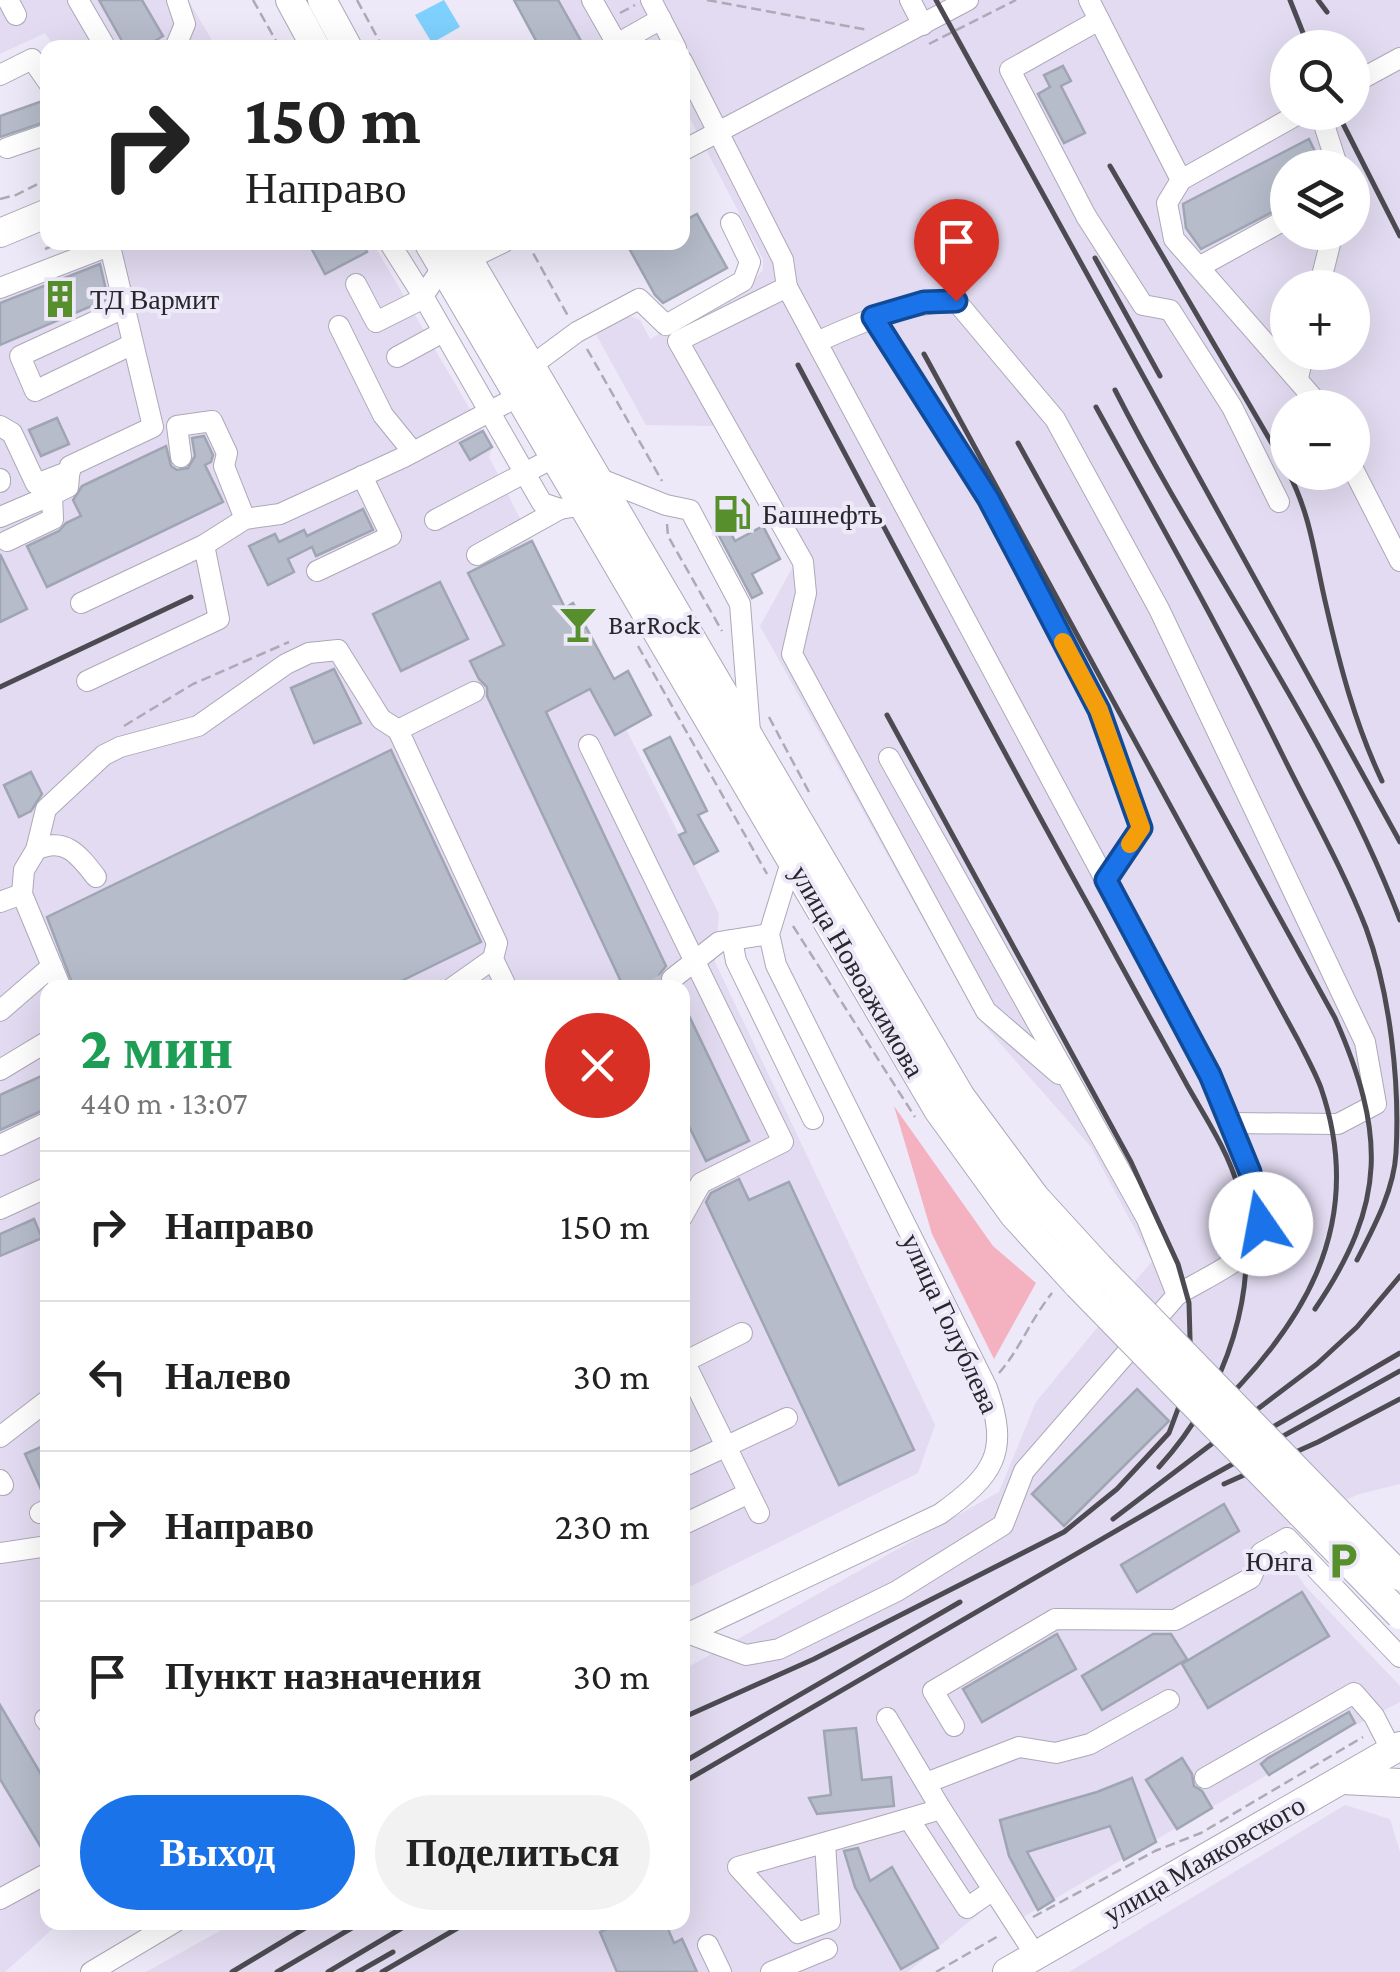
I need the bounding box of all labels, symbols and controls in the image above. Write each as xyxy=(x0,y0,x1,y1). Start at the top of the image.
map controls xyxy=(1270,30,1370,490)
button: search xyxy=(1270,30,1370,130)
icon: right xyxy=(80,80,210,210)
text: 150 m xyxy=(245,80,421,158)
button: layers xyxy=(1270,150,1370,250)
text: Направо xyxy=(245,163,407,213)
pin xyxy=(914,199,999,302)
icon: arrive xyxy=(929,214,984,269)
button: + xyxy=(1270,270,1370,370)
building icon: ТД Вармит xyxy=(39,278,81,320)
place label: ТД Вармит xyxy=(90,284,219,315)
button: − xyxy=(1270,390,1370,490)
fuel station icon: Башнефть xyxy=(711,493,753,535)
place label: Башнефть xyxy=(762,499,883,530)
bar icon: BarRock xyxy=(557,603,599,645)
place label: BarRock xyxy=(608,609,701,640)
street label: улица Новоажимова xyxy=(784,860,931,1083)
button: close xyxy=(545,1013,650,1118)
text: 2 мин xyxy=(80,1014,233,1081)
text: 440 m · 13:07 xyxy=(80,1085,247,1121)
position arrow xyxy=(1209,1172,1313,1276)
icon: right xyxy=(80,1199,135,1254)
text: Направо xyxy=(165,1205,314,1247)
text: 150 m xyxy=(560,1205,650,1247)
street label: улица Голублева xyxy=(895,1228,1006,1418)
icon: left xyxy=(80,1349,135,1404)
text: Налево xyxy=(165,1355,291,1397)
text: 30 m xyxy=(573,1355,650,1397)
icon: right xyxy=(80,1499,135,1554)
text: Направо xyxy=(165,1505,314,1547)
text: 230 m xyxy=(555,1505,650,1547)
parking icon: Юнга xyxy=(1322,1540,1364,1582)
place label: Юнга xyxy=(1245,1546,1314,1577)
icon: arrive xyxy=(80,1649,135,1704)
text: Пункт назначения xyxy=(165,1655,482,1697)
text: 30 m xyxy=(573,1655,650,1697)
street label: улица Маяковского xyxy=(1098,1789,1310,1930)
button: Выход xyxy=(80,1795,355,1910)
button: Поделиться xyxy=(375,1795,650,1910)

